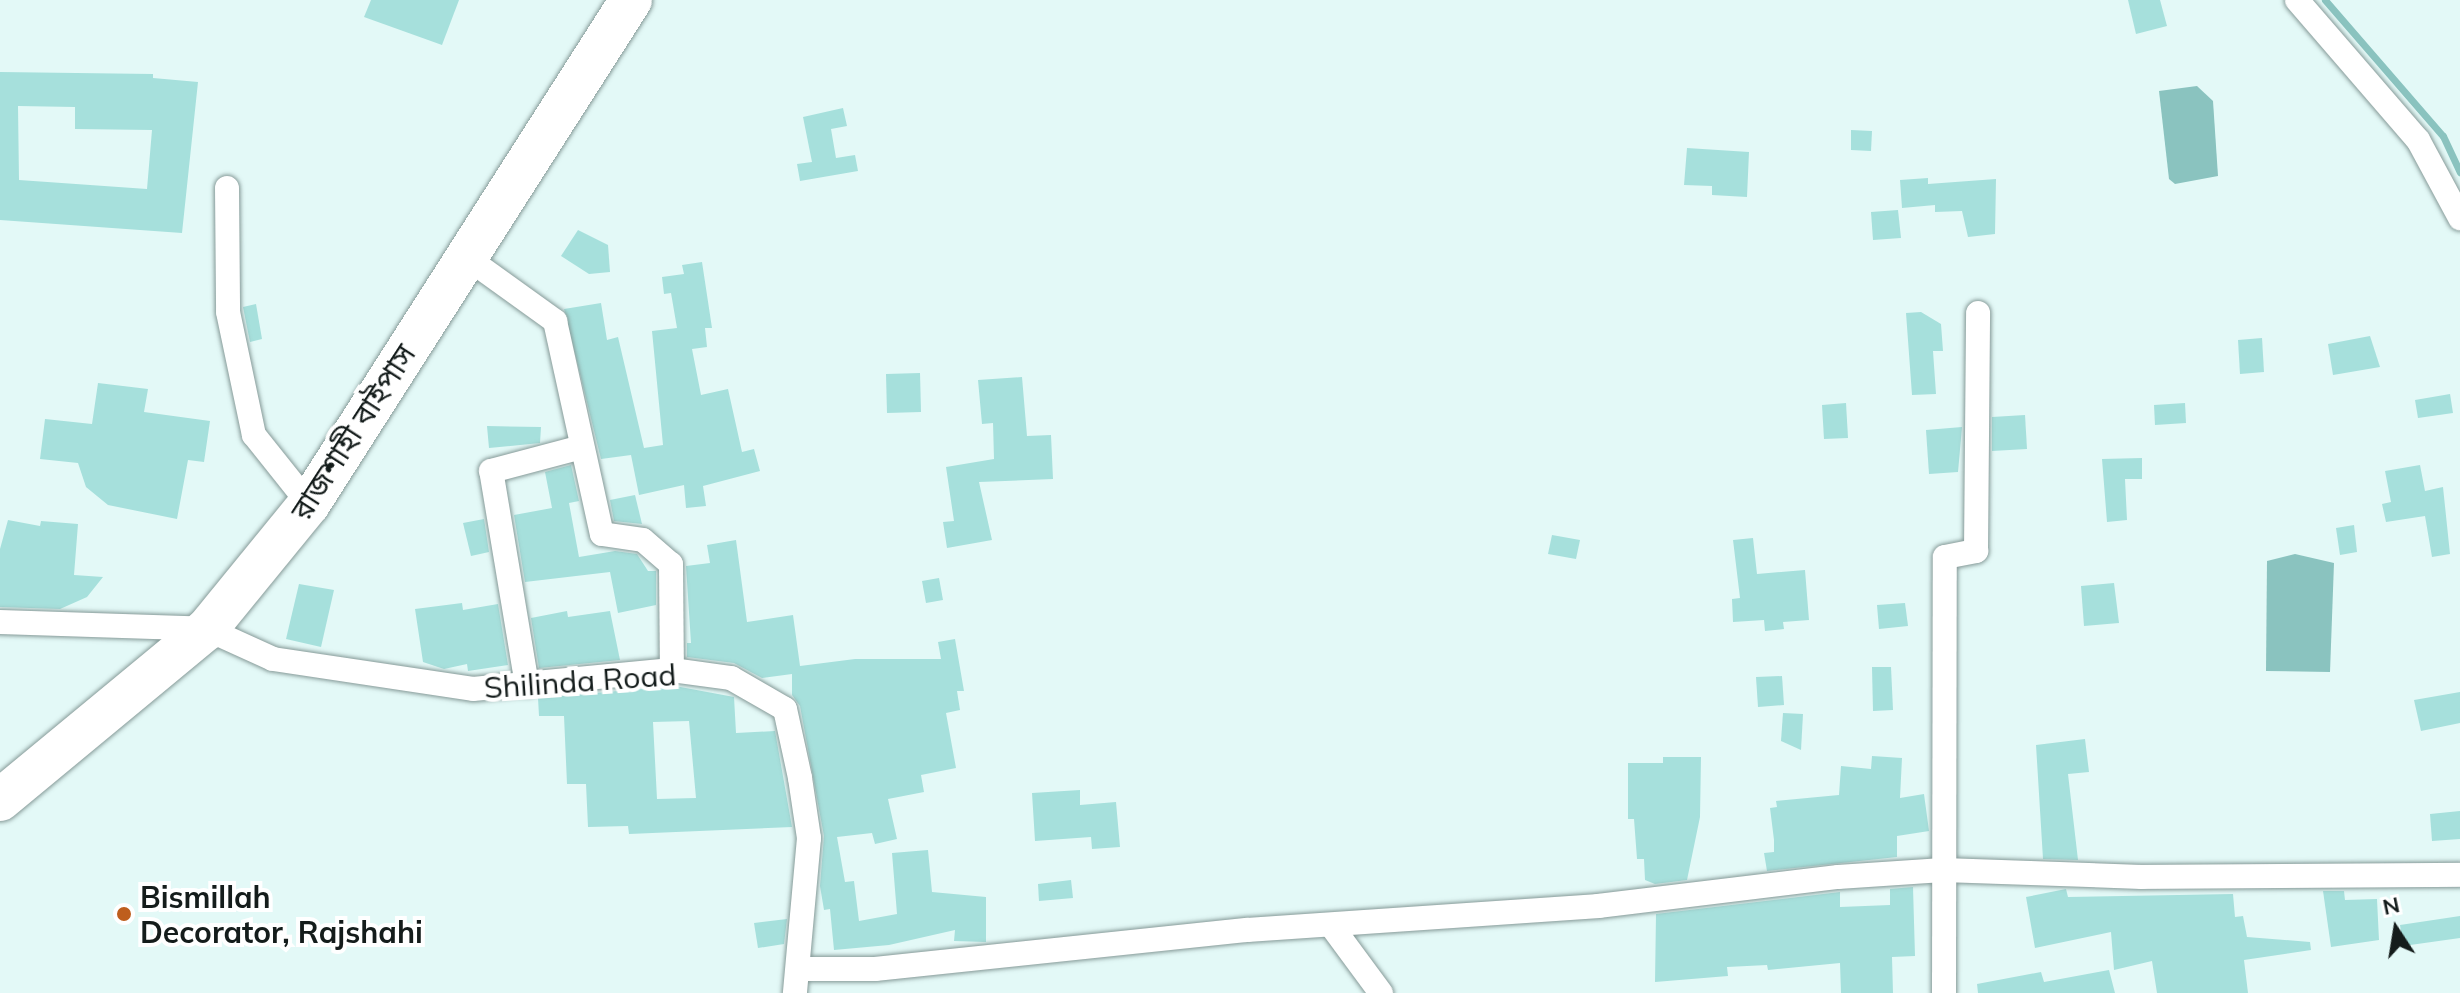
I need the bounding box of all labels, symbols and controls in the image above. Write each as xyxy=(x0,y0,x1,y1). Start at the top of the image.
street label: রাজশাহী বাইপাস xyxy=(283,337,423,527)
street label: Shilinda Road xyxy=(483,656,677,706)
place label: Bismillah Decorator, Rajshahi xyxy=(140,879,423,950)
north arrow xyxy=(2356,889,2436,969)
text: N xyxy=(2380,890,2402,921)
marker: Bismillah Decorator, Rajshahi xyxy=(115,905,133,923)

